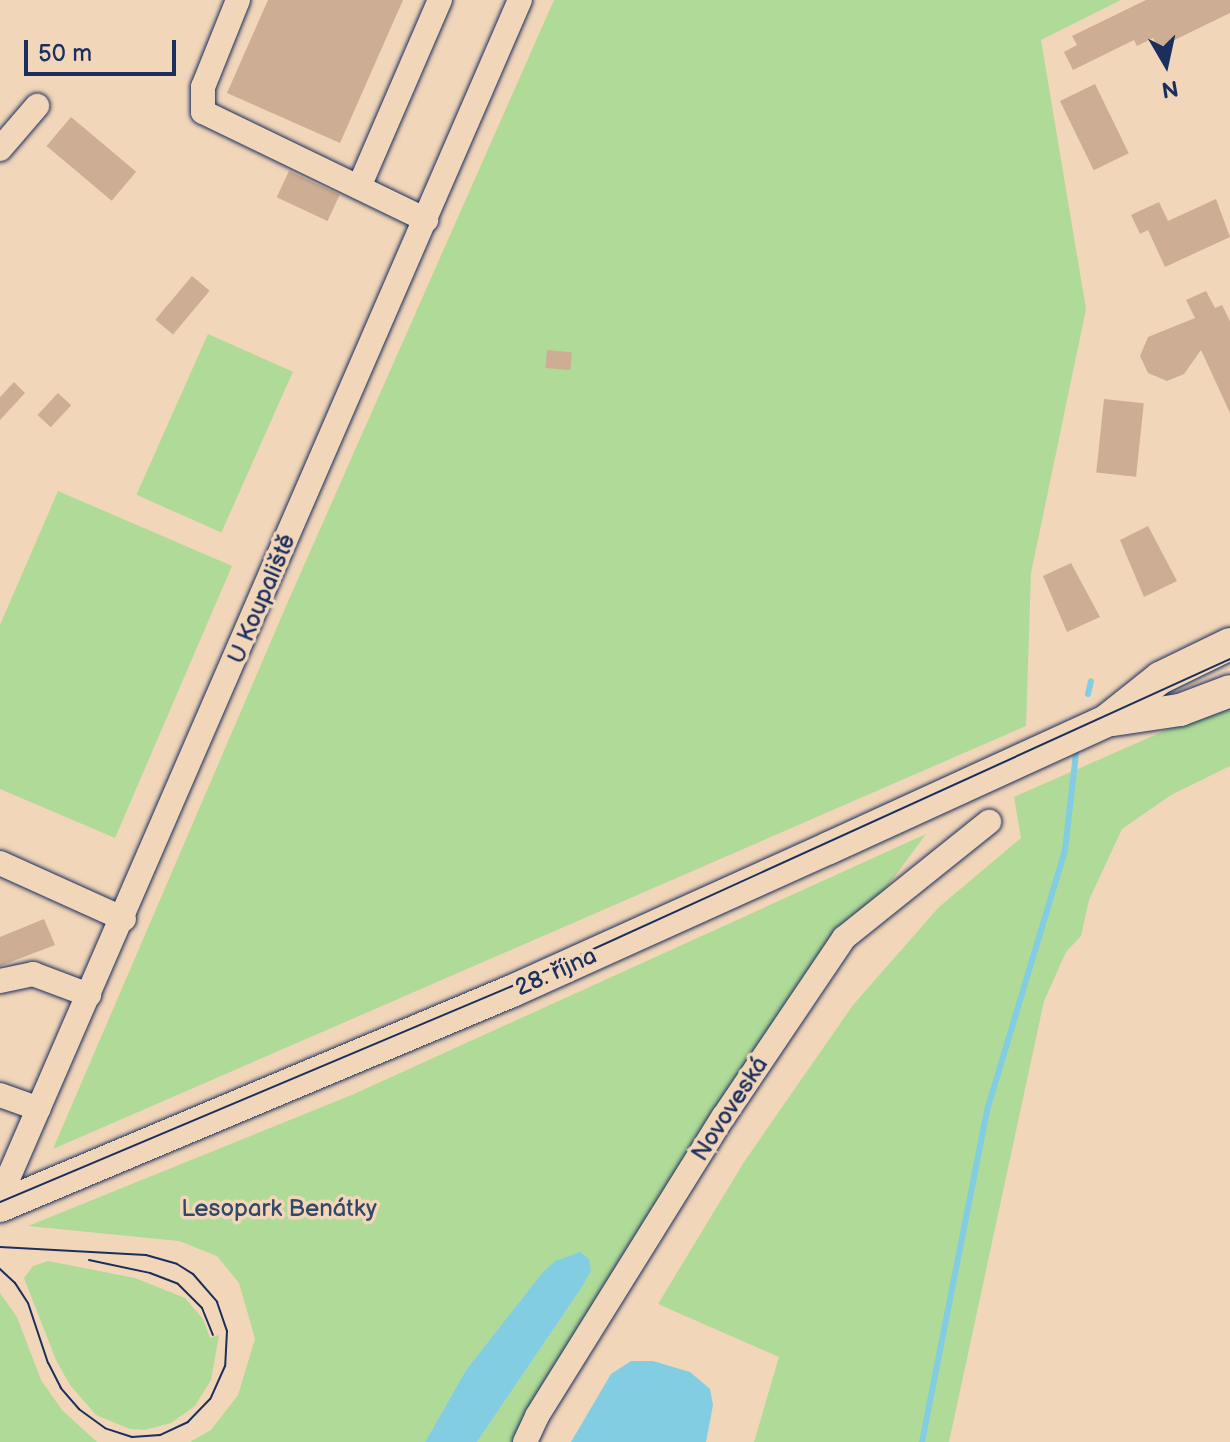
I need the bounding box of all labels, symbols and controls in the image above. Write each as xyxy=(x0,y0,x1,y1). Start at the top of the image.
scale bar xyxy=(28,24,180,74)
north arrow xyxy=(1126,24,1206,104)
text: 50 m xyxy=(38,39,92,68)
text: N xyxy=(1160,74,1180,103)
street label: U Koupaliště xyxy=(222,530,302,668)
street label: 28. října xyxy=(511,941,601,1003)
street label: Novoveská xyxy=(686,1051,774,1167)
park label: Lesopark Benátky xyxy=(181,1195,377,1223)

